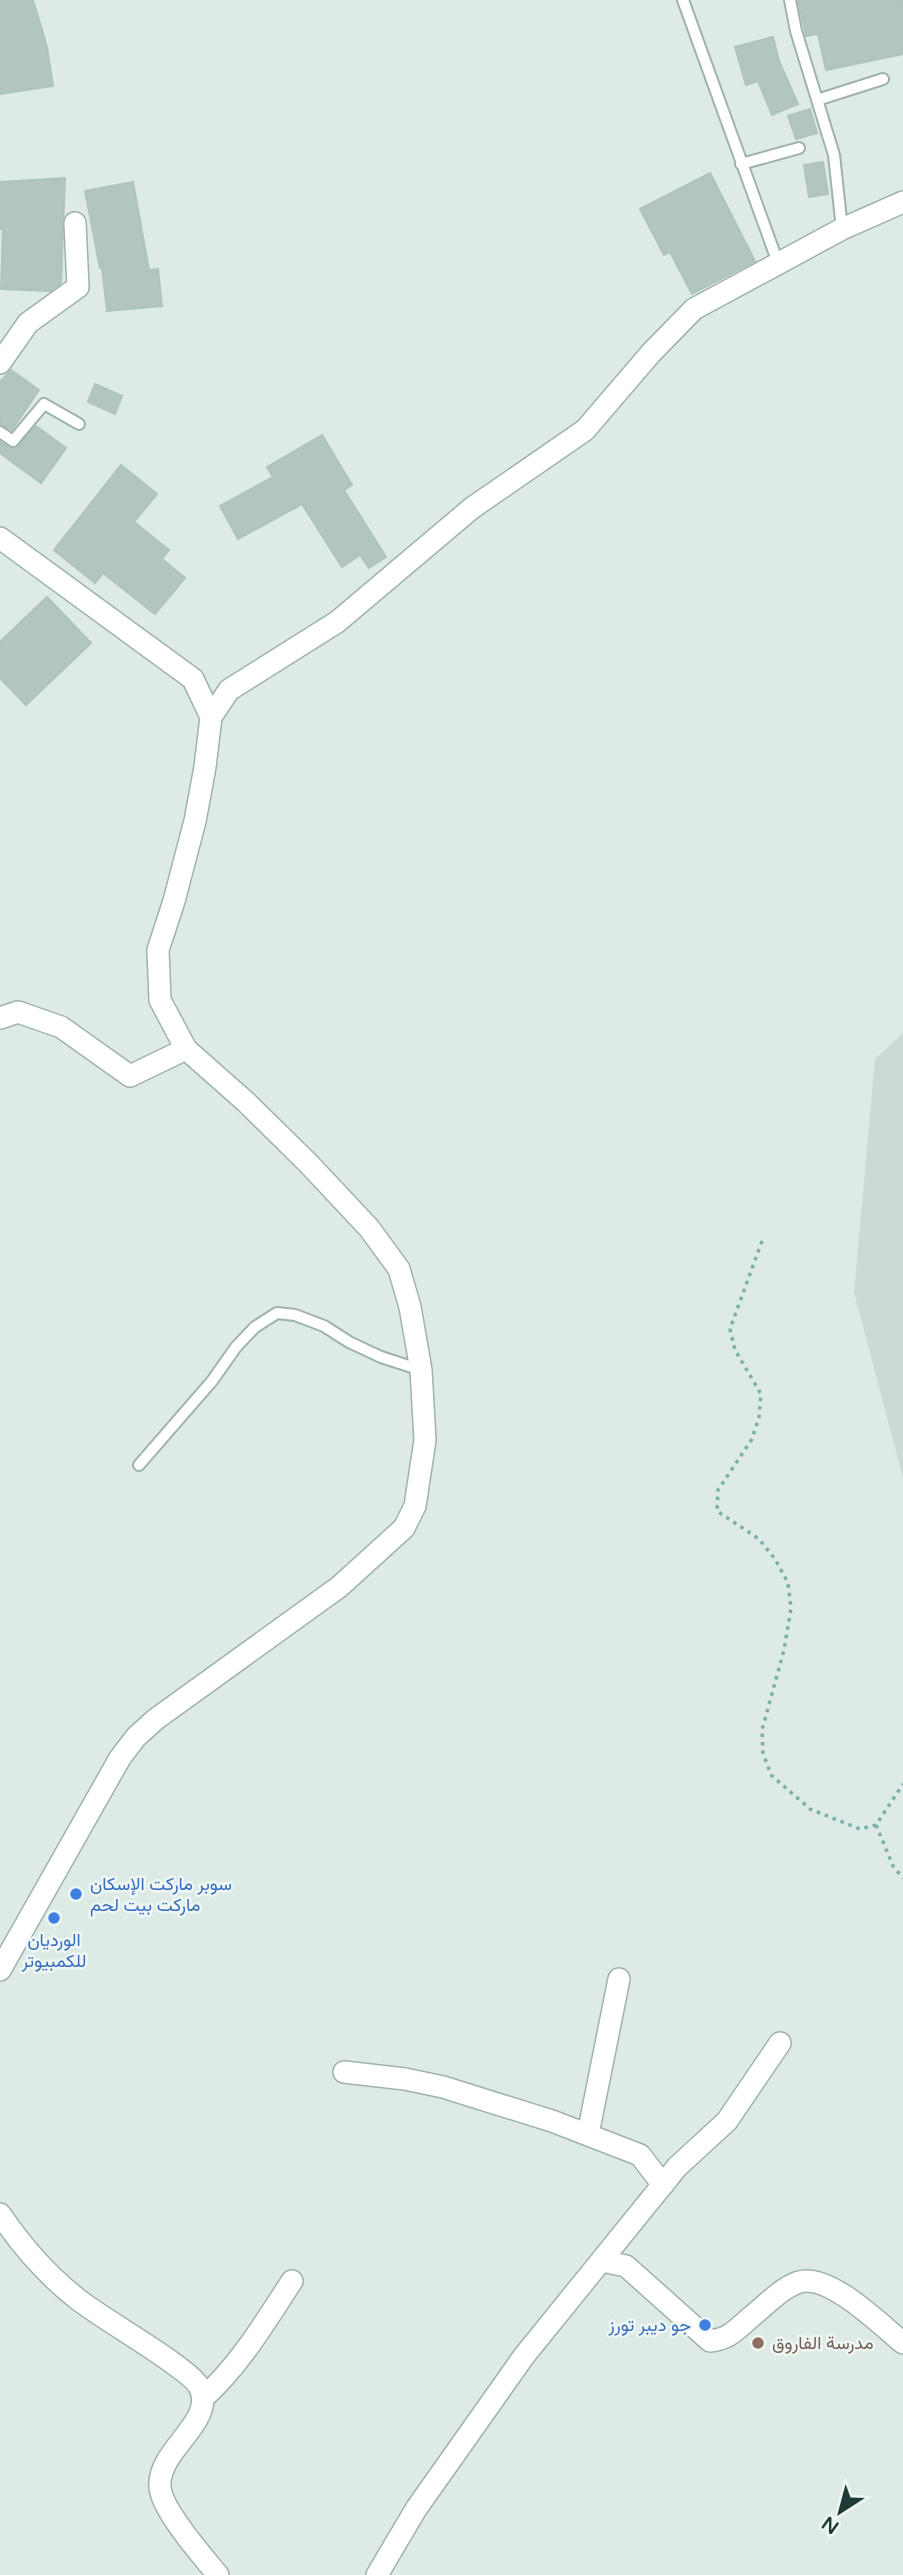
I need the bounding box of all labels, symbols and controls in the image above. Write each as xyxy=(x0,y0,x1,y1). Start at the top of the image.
place label: سوبر ماركت الإسكان ماركت بيت لحم xyxy=(90,1873,232,1917)
marker: سوبر ماركت الإسكان ماركت بيت لحم xyxy=(68,1886,84,1902)
marker: الورديان للكمبيوتر xyxy=(46,1910,62,1926)
place label: الورديان للكمبيوتر xyxy=(21,1929,86,1972)
place label: جو ديبر تورز xyxy=(608,2314,691,2336)
marker: جو ديبر تورز xyxy=(697,2317,713,2333)
place label: مدرسة الفاروق xyxy=(772,2332,874,2354)
marker: مدرسة الفاروق xyxy=(750,2335,766,2351)
north arrow xyxy=(805,2477,875,2547)
text: N xyxy=(818,2512,843,2538)

